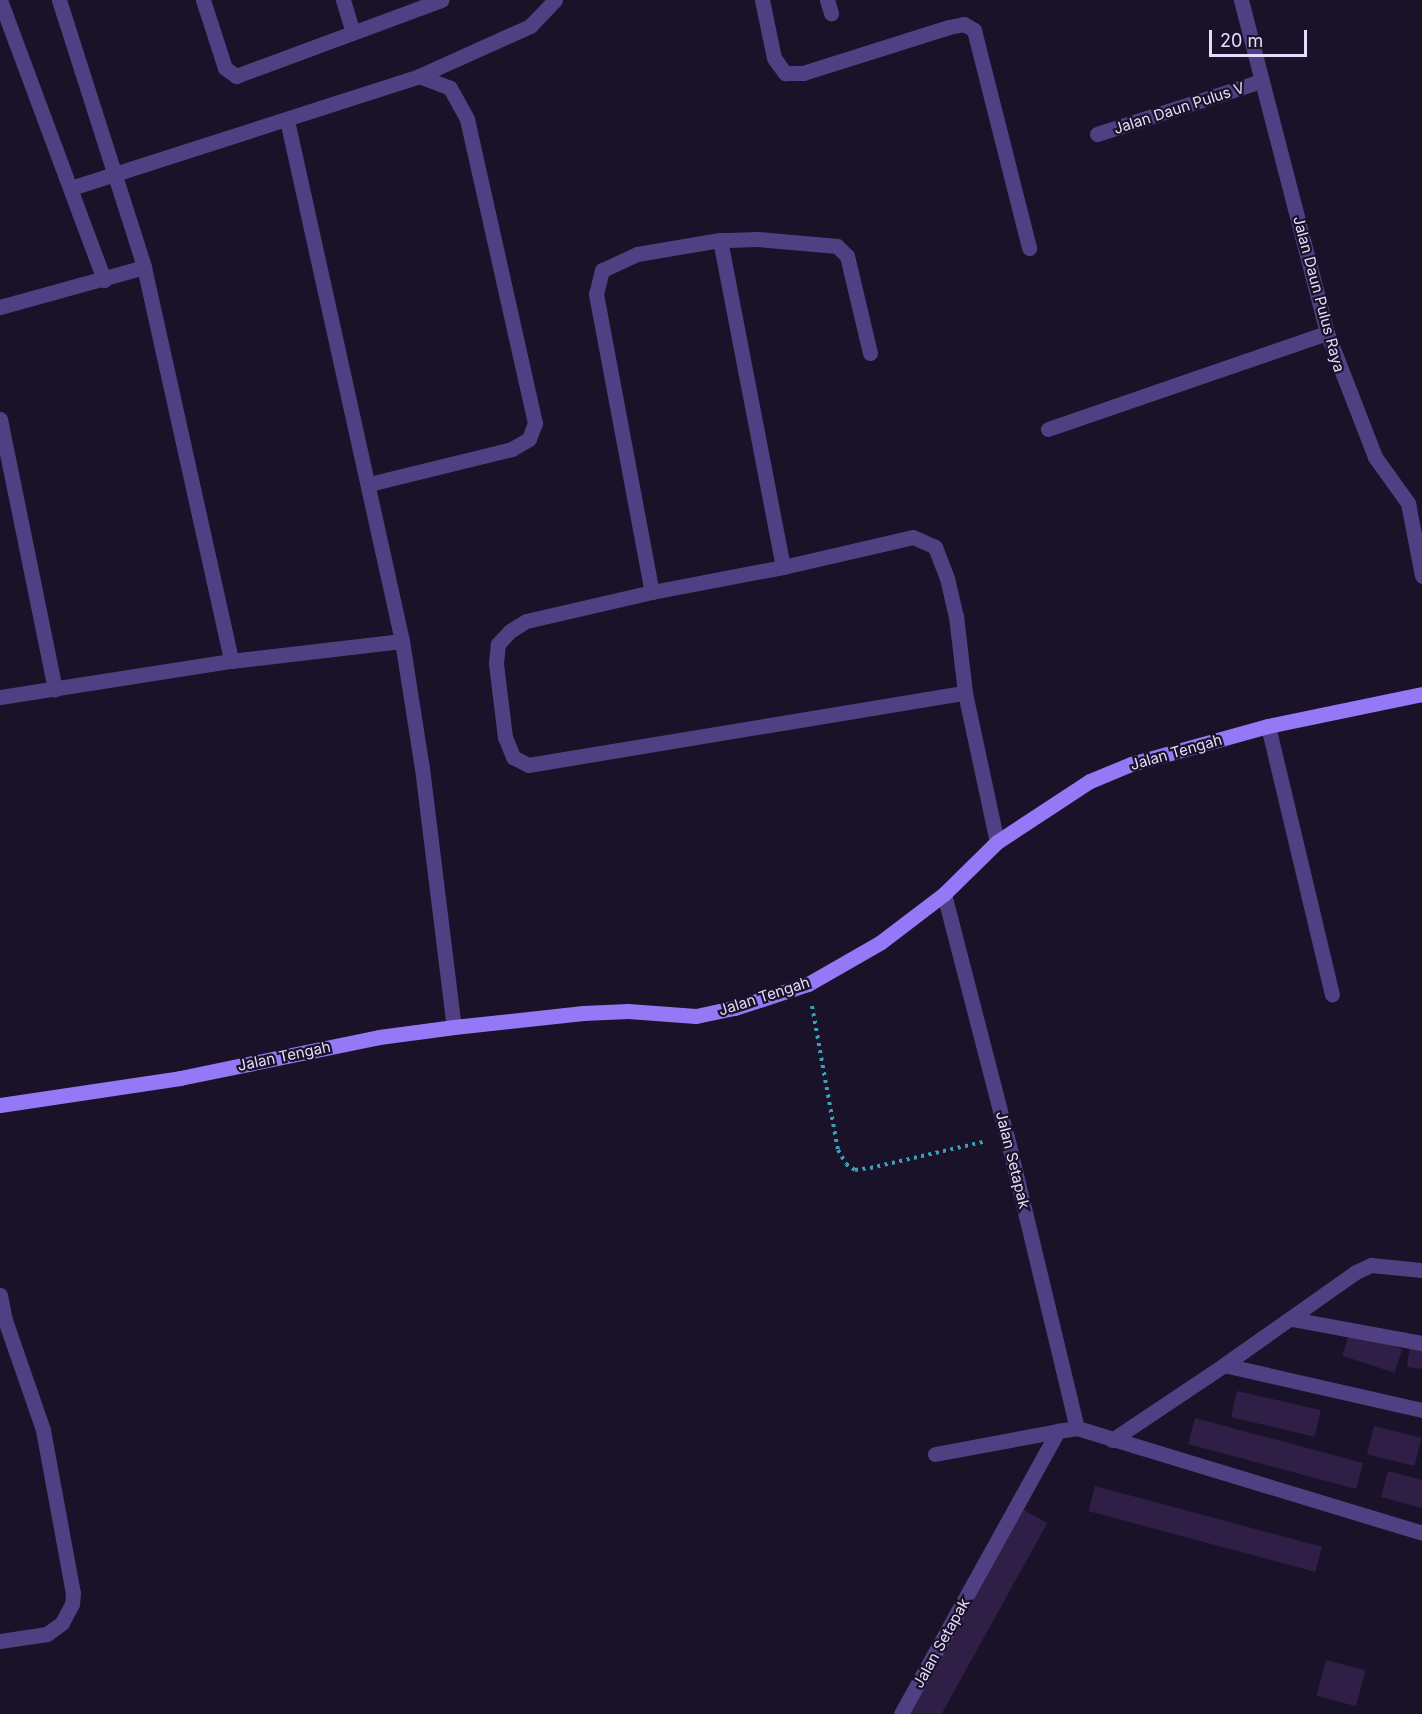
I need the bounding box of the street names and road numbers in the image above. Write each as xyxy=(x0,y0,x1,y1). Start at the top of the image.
street label: Jalan Daun Pulus V xyxy=(1111,78,1247,138)
street label: Jalan Daun Pulus Raya xyxy=(1289,214,1349,374)
street label: Jalan Tengah xyxy=(1128,730,1224,774)
street label: Jalan Tengah xyxy=(716,973,812,1019)
street label: Jalan Tengah xyxy=(236,1037,332,1075)
street label: Jalan Setapak xyxy=(992,1109,1034,1211)
street label: Jalan Setapak xyxy=(909,1595,973,1691)

